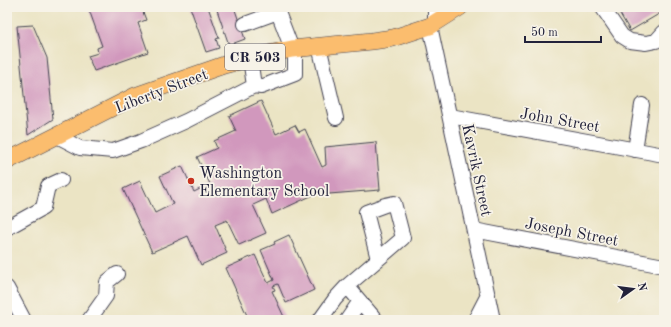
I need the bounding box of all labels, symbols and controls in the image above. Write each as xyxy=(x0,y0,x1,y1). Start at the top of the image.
scale bar xyxy=(525,18,601,44)
text: 50 m xyxy=(531,26,558,39)
road number: CR 503 xyxy=(225,44,285,70)
street label: Liberty Street xyxy=(113,67,211,117)
street label: John Street xyxy=(518,106,601,136)
street label: Kavrik Street xyxy=(458,123,494,218)
place label: Washington Elementary School xyxy=(199,166,329,200)
marker: Washington Elementary School xyxy=(186,176,196,186)
street label: Joseph Street xyxy=(524,216,620,250)
north arrow xyxy=(613,269,653,309)
text: N xyxy=(635,282,648,293)

